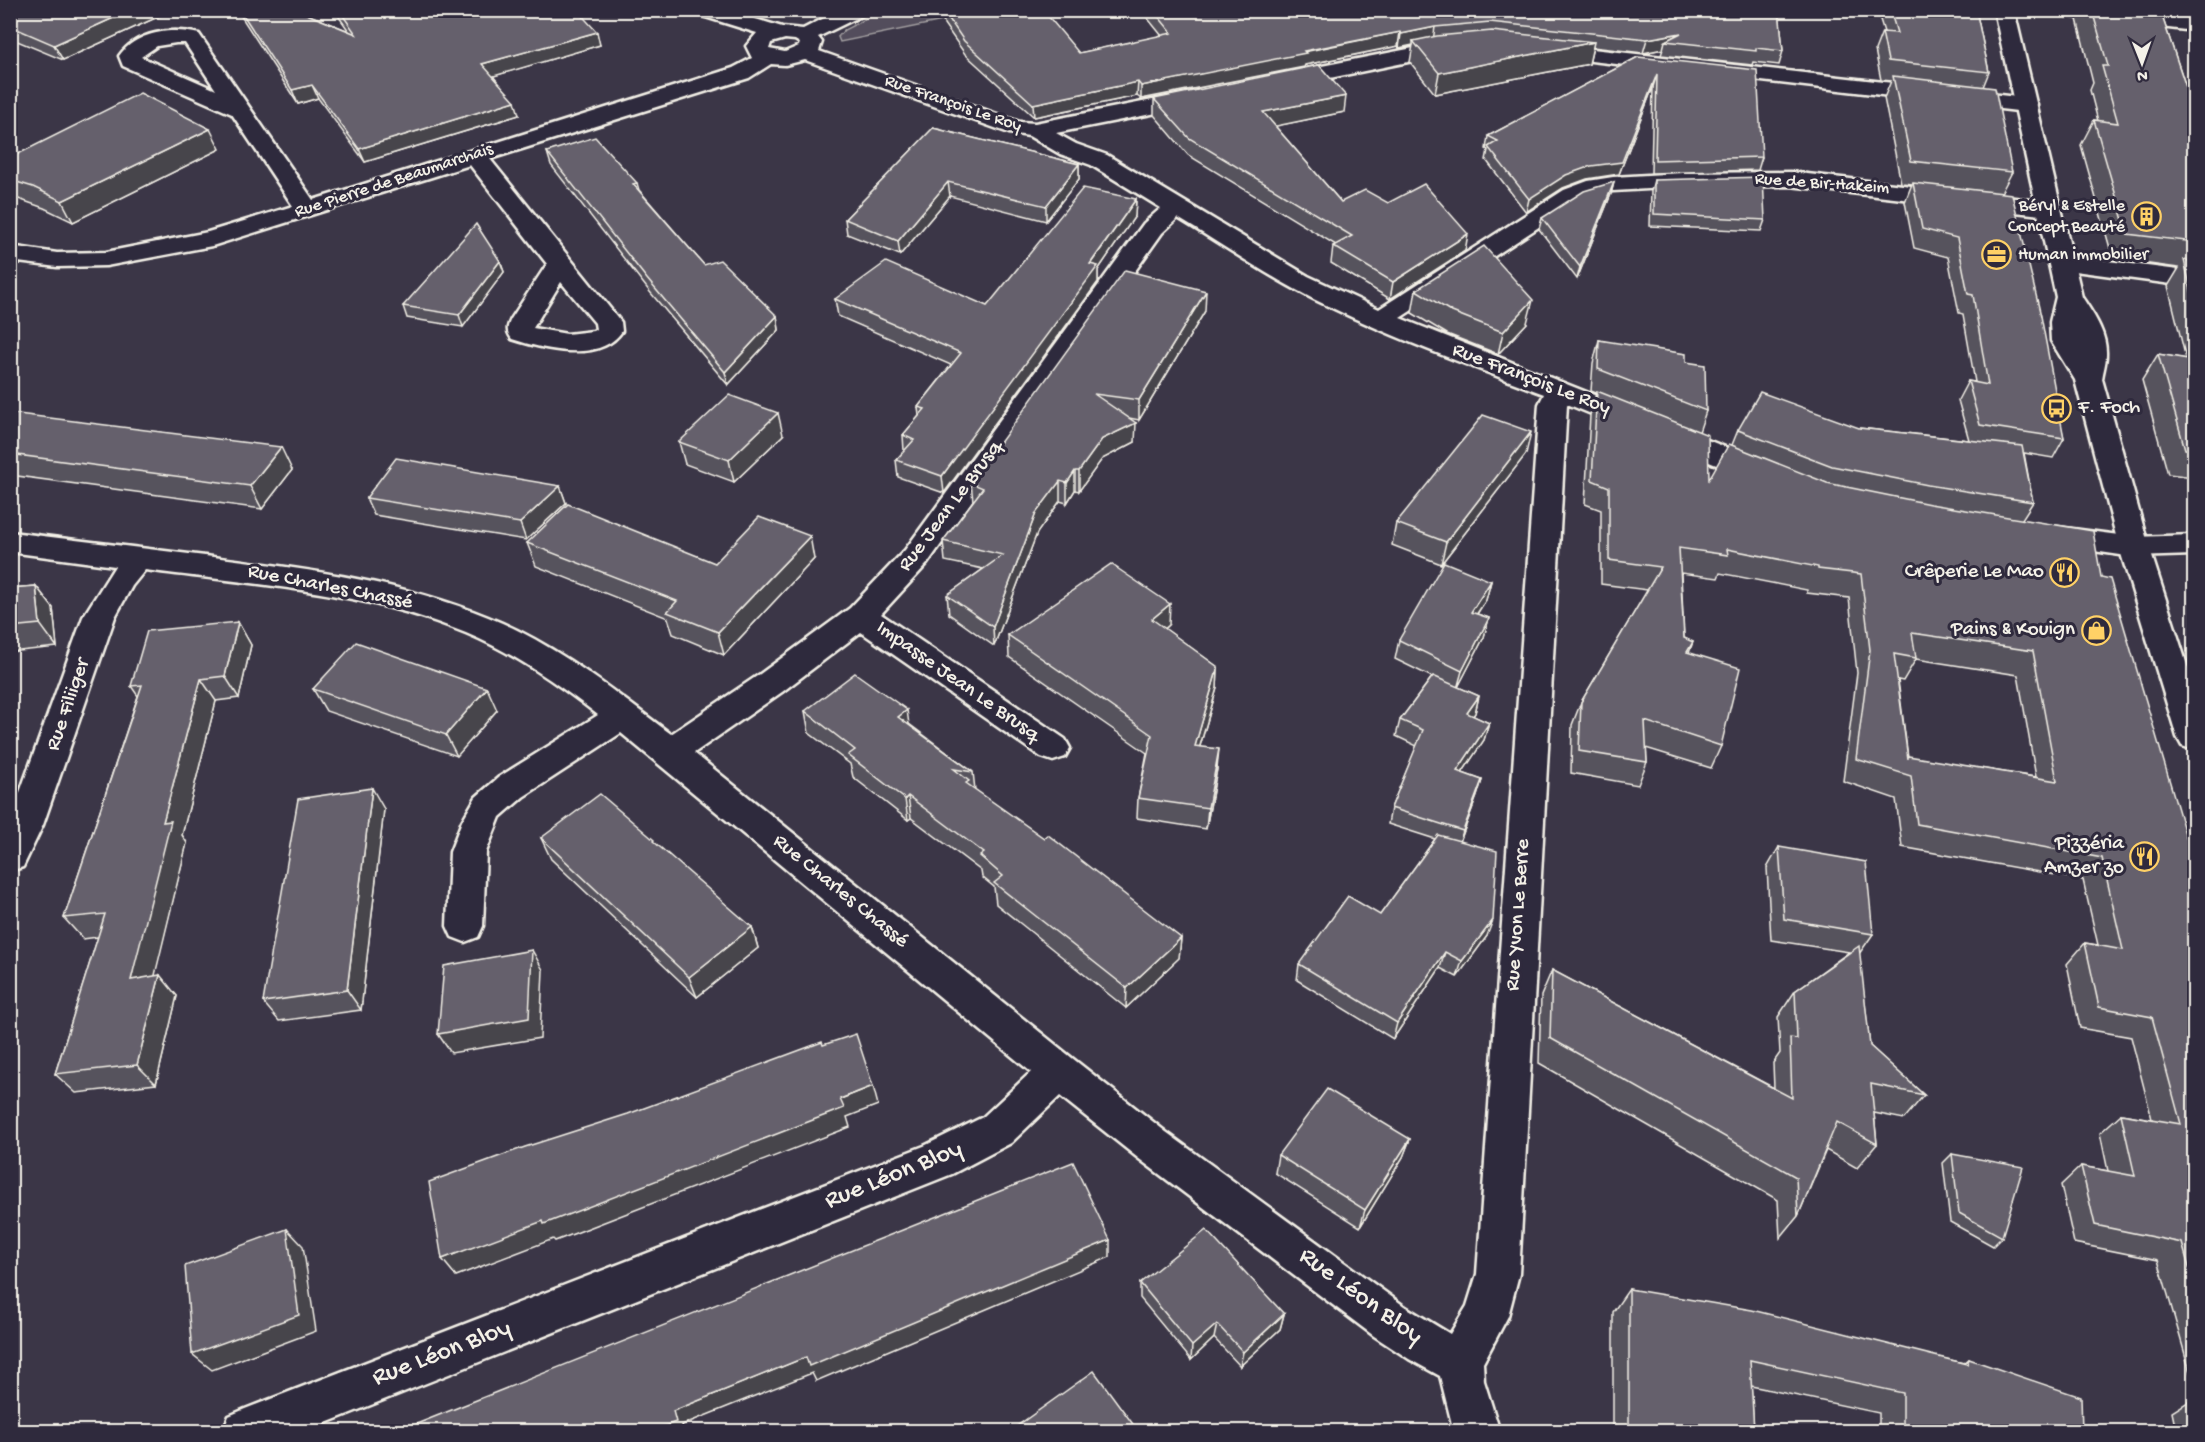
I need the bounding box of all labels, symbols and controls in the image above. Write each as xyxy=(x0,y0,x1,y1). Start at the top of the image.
north arrow xyxy=(2112,33,2172,93)
text: N xyxy=(2136,65,2148,84)
street label: Rue François Le Roy xyxy=(882,71,1024,137)
street label: Rue Pierre de Beaumarchais xyxy=(292,139,497,223)
street label: Rue de Bir-Hakeim xyxy=(1754,169,1890,199)
place label: Béryl & Estelle Concept Beauté xyxy=(2008,196,2126,238)
building icon: Béryl & Estelle Concept Beauté xyxy=(2130,200,2162,232)
office icon: Human immobilier xyxy=(1981,239,2013,271)
place label: Human immobilier xyxy=(2018,245,2150,266)
street label: Rue François Le Roy xyxy=(1448,338,1614,422)
bus stop icon: F. Foch xyxy=(2041,392,2073,424)
place label: F. Foch xyxy=(2077,396,2140,421)
street label: Rue Jean Le Brusq xyxy=(894,434,1010,577)
restaurant icon: Crêperie Le Mao xyxy=(2049,556,2081,588)
street label: Rue Charles Chassé xyxy=(246,560,416,616)
place label: Crêperie Le Mao xyxy=(1905,560,2044,585)
shop icon: Pains & Kouign xyxy=(2080,614,2112,646)
street label: Impasse Jean Le Brusq xyxy=(871,616,1046,750)
place label: Pains & Kouign xyxy=(1950,618,2075,643)
street label: Rue Filiiger xyxy=(42,654,97,754)
street label: Rue Charles Chassé xyxy=(767,830,914,955)
place label: Pizzéria Amzer zo xyxy=(2044,832,2125,881)
street label: Rue Yvon Le Berre xyxy=(1501,837,1537,992)
restaurant icon: Pizzéria Amzer zo xyxy=(2129,840,2161,872)
street label: Rue Léon Bloy xyxy=(821,1134,968,1218)
street label: Rue Léon Bloy xyxy=(1292,1242,1428,1352)
street label: Rue Léon Bloy xyxy=(368,1313,516,1395)

